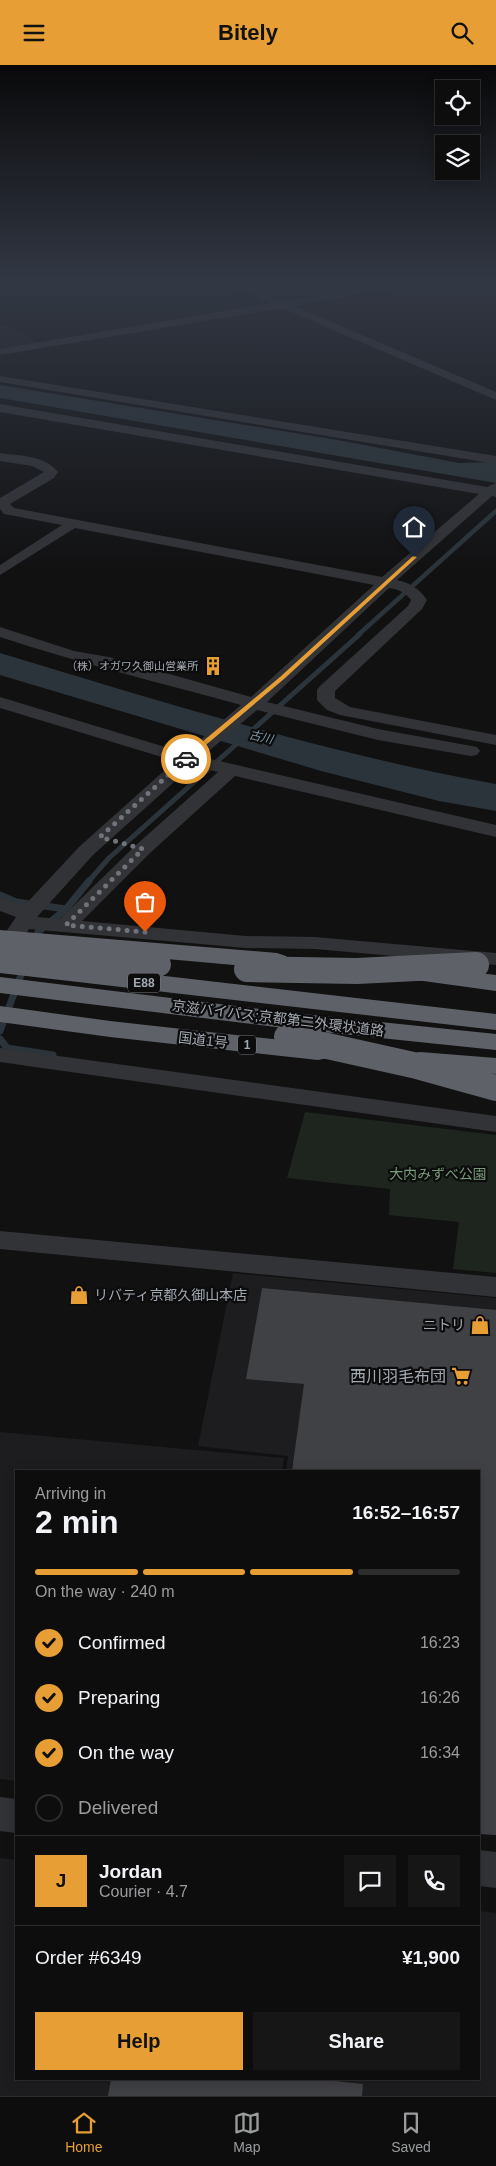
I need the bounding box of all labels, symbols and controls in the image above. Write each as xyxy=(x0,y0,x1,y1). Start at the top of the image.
icon: menu xyxy=(20,19,48,47)
icon: search xyxy=(448,19,476,47)
text: Bitely xyxy=(218,20,278,45)
map controls xyxy=(435,80,480,180)
button: locate xyxy=(435,80,480,125)
button: layers xyxy=(435,135,480,180)
pin xyxy=(393,506,435,557)
icon: home xyxy=(400,513,428,541)
building icon: （株）オガワ久御山営業所 xyxy=(202,655,224,677)
place label: （株）オガワ久御山営業所 xyxy=(66,660,199,672)
water label: 古川 xyxy=(248,727,276,747)
courier xyxy=(161,734,211,784)
icon: car xyxy=(172,745,200,773)
pin xyxy=(124,881,166,932)
icon: bag xyxy=(131,888,159,916)
road number: E88 xyxy=(128,973,160,993)
street label: 京滋バイパス;京都第二外環状道路 xyxy=(171,997,385,1039)
street label: 国道1号 xyxy=(177,1029,229,1051)
road number: 1 xyxy=(238,1035,256,1055)
park label: 大内みずべ公園 xyxy=(389,1166,487,1182)
shop icon: リバティ京都久御山本店 xyxy=(68,1284,90,1306)
place label: リバティ京都久御山本店 xyxy=(94,1287,247,1303)
shop icon: ニトリ xyxy=(469,1314,491,1336)
place label: ニトリ xyxy=(423,1317,465,1333)
supermarket icon: 西川羽毛布団 xyxy=(450,1365,472,1387)
place label: 西川羽毛布団 xyxy=(350,1368,446,1385)
text: Arriving in xyxy=(35,1485,106,1502)
text: 16:52–16:57 xyxy=(352,1502,460,1523)
text: 2 min xyxy=(35,1504,119,1540)
text: On the way · 240 m xyxy=(35,1583,175,1600)
icon: check xyxy=(35,1629,63,1657)
text: Confirmed xyxy=(78,1632,166,1653)
text: 16:23 xyxy=(420,1634,460,1651)
icon: check xyxy=(35,1684,63,1712)
text: Preparing xyxy=(78,1687,160,1708)
text: 16:26 xyxy=(420,1689,460,1706)
icon: check xyxy=(35,1739,63,1767)
text: On the way xyxy=(78,1742,174,1763)
text: 16:34 xyxy=(420,1744,460,1761)
text: Delivered xyxy=(78,1797,158,1818)
button: chat xyxy=(344,1855,396,1907)
button: phone xyxy=(408,1855,460,1907)
text: Jordan xyxy=(99,1861,162,1882)
text: J xyxy=(56,1870,66,1891)
text: Courier · 4.7 xyxy=(99,1883,188,1900)
text: Order #6349 xyxy=(35,1947,142,1968)
text: ¥1,900 xyxy=(402,1947,460,1968)
button: Help xyxy=(35,2012,243,2070)
button: Share xyxy=(253,2012,460,2070)
tab: Home xyxy=(65,2109,103,2155)
tab: Map xyxy=(233,2109,261,2155)
tab: Saved xyxy=(391,2109,431,2155)

